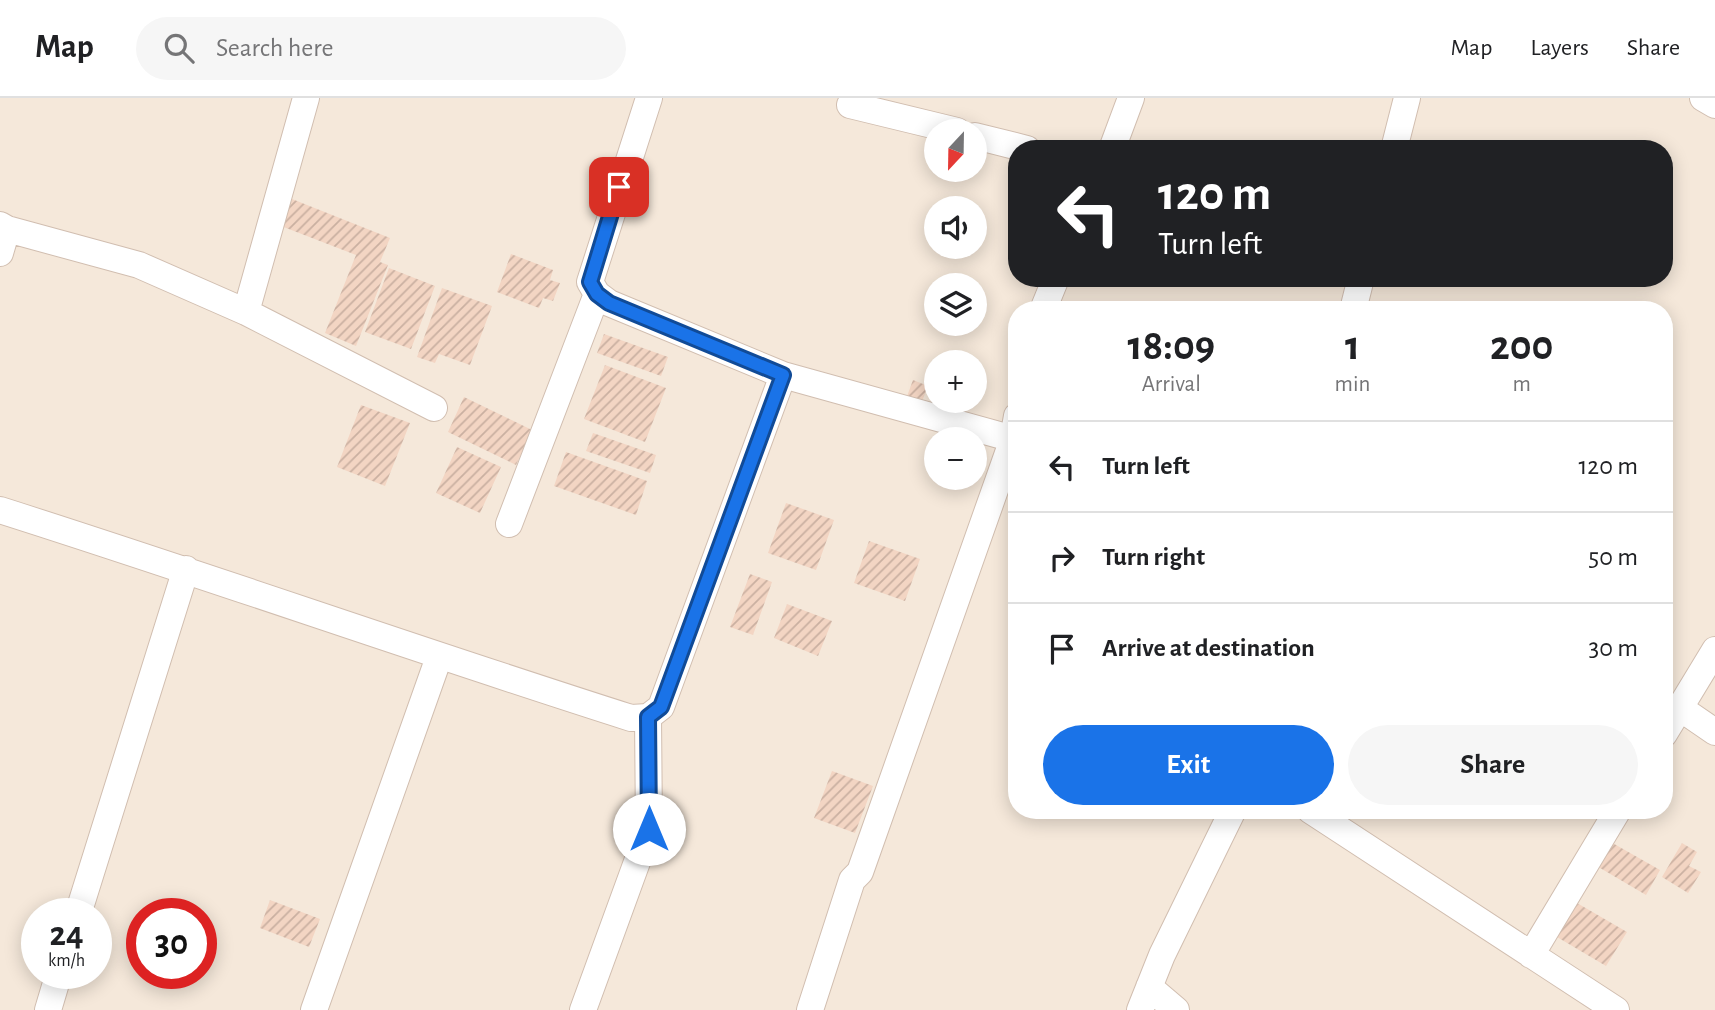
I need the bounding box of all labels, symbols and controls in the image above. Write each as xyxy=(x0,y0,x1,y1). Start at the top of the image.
search box xyxy=(136,17,626,80)
icon: search xyxy=(160,29,198,67)
text: Map xyxy=(35,31,94,64)
text: Search here xyxy=(216,35,334,61)
text: Map xyxy=(1450,36,1492,60)
text: Layers xyxy=(1530,36,1589,60)
text: Share xyxy=(1627,36,1680,60)
north arrow xyxy=(924,119,987,182)
map controls xyxy=(924,119,987,490)
pin xyxy=(589,157,649,217)
icon: arrive xyxy=(600,168,638,206)
icon: left xyxy=(1043,168,1134,259)
text: 120 m xyxy=(1158,170,1271,219)
button: sound xyxy=(924,196,987,259)
text: Turn left xyxy=(1158,228,1262,260)
button: layers xyxy=(924,273,987,336)
text: 18:09 xyxy=(1127,325,1215,367)
text: 1 xyxy=(1345,325,1360,367)
text: 200 xyxy=(1490,325,1553,367)
button: + xyxy=(924,350,987,413)
text: Arrival xyxy=(1142,373,1201,396)
text: min xyxy=(1335,373,1370,396)
text: m xyxy=(1512,373,1531,396)
button: − xyxy=(924,427,987,490)
icon: left xyxy=(1043,448,1081,486)
text: Turn left xyxy=(1102,453,1190,479)
text: 120 m xyxy=(1578,453,1638,479)
icon: right xyxy=(1043,539,1081,577)
text: Turn right xyxy=(1102,544,1205,570)
text: 50 m xyxy=(1588,544,1638,570)
icon: arrive xyxy=(1043,630,1081,668)
text: Arrive at destination xyxy=(1102,635,1315,661)
text: 30 m xyxy=(1588,635,1638,661)
button: Exit xyxy=(1043,725,1334,805)
button: Share xyxy=(1348,725,1638,805)
position arrow xyxy=(612,792,686,866)
speed limit sign: 30 xyxy=(126,898,217,989)
text: 24 xyxy=(49,917,84,952)
text: km/h xyxy=(48,952,85,970)

